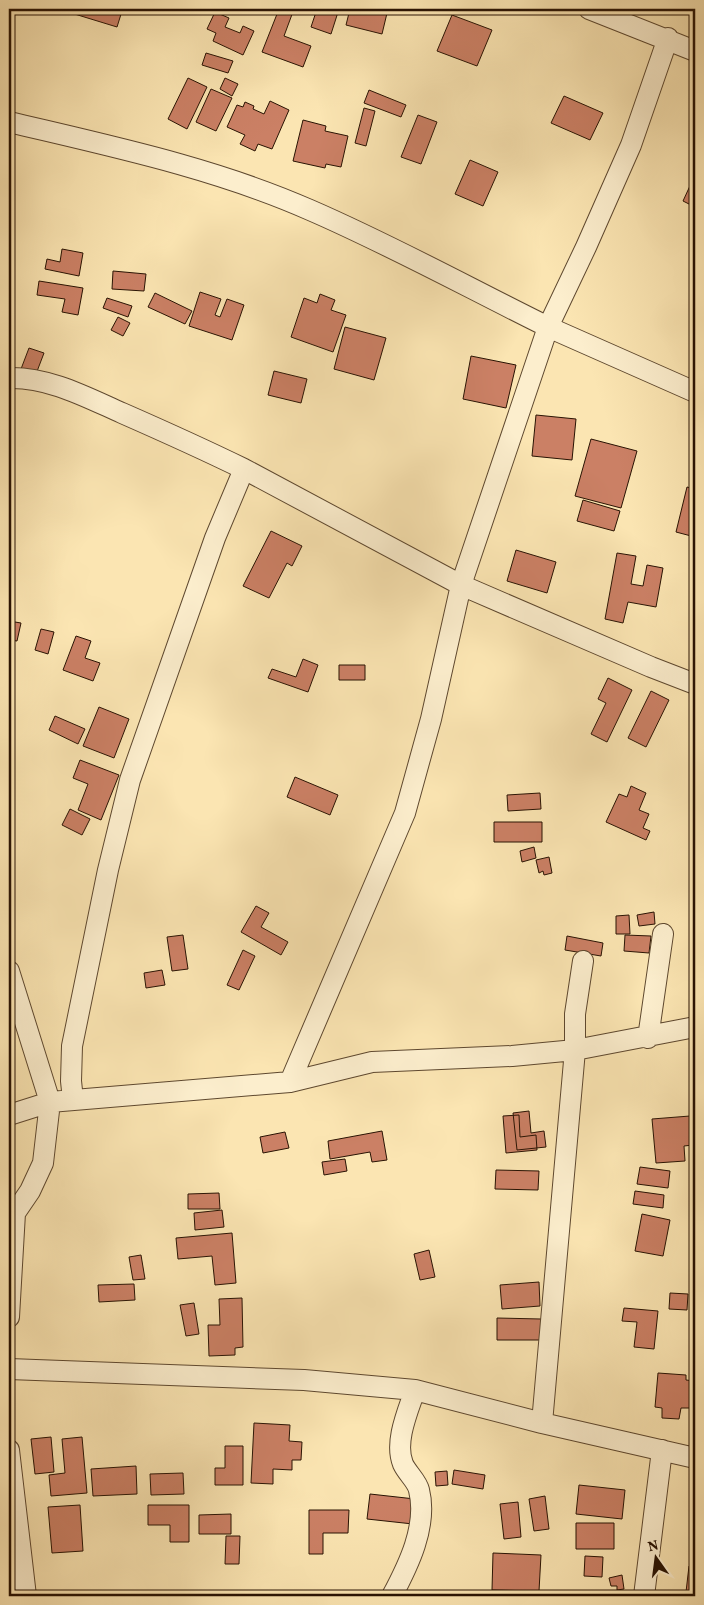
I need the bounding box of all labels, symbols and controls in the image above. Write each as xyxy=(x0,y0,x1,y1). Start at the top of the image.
north arrow xyxy=(632,1532,682,1582)
text: N xyxy=(646,1536,660,1557)

